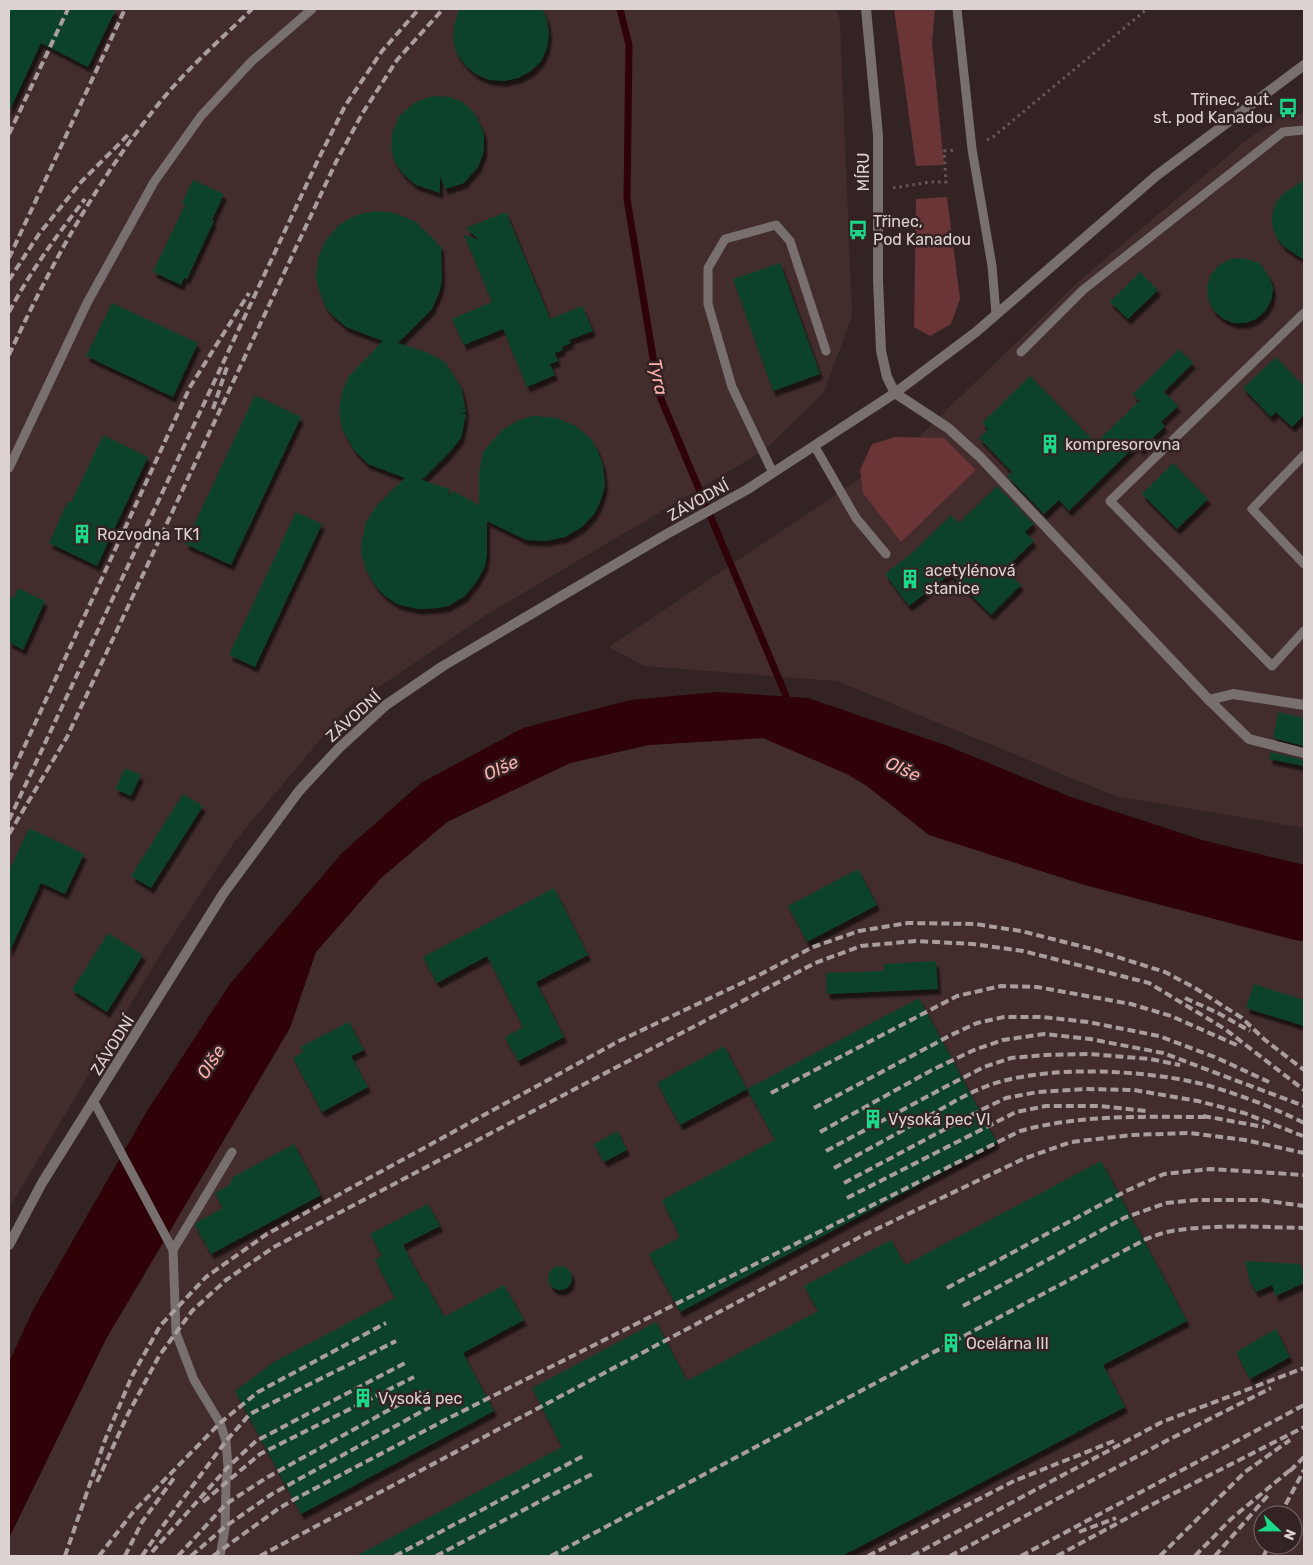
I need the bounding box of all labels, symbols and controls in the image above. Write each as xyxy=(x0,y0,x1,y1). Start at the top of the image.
place label: Třinec, aut. st. pod Kanadou xyxy=(1153,90,1273,127)
bus stop icon: Třinec, aut. st. pod Kanadou xyxy=(1277,97,1299,119)
street label: MÍRU xyxy=(854,153,873,191)
place label: Třinec, Pod Kanadou xyxy=(873,212,971,249)
bus stop icon: Třinec, Pod Kanadou xyxy=(847,219,869,241)
water label: Tyra xyxy=(643,357,673,398)
building icon: kompresorovna xyxy=(1039,433,1061,455)
place label: kompresorovna xyxy=(1065,435,1180,454)
street label: ZÁVODNÍ xyxy=(664,476,733,525)
building icon: Rozvodna TK1 xyxy=(71,523,93,545)
place label: Rozvodna TK1 xyxy=(97,525,199,544)
place label: acetylénová stanice xyxy=(925,561,1015,598)
building icon: acetylénová stanice xyxy=(899,568,921,590)
street label: ZÁVODNÍ xyxy=(322,686,385,746)
water label: Olše xyxy=(480,751,522,785)
water label: Olše xyxy=(882,752,924,786)
street label: ZÁVODNÍ xyxy=(87,1011,139,1079)
water label: Olše xyxy=(192,1041,230,1083)
building icon: Vysoká pec VI xyxy=(862,1108,884,1130)
place label: Vysoká pec VI xyxy=(888,1110,991,1129)
building icon: Ocelárna III xyxy=(940,1332,962,1354)
place label: Ocelárna III xyxy=(966,1334,1049,1353)
building icon: Vysoká pec xyxy=(352,1387,374,1409)
place label: Vysoká pec xyxy=(378,1389,462,1408)
north arrow xyxy=(1253,1505,1303,1555)
text: N xyxy=(1280,1527,1299,1543)

